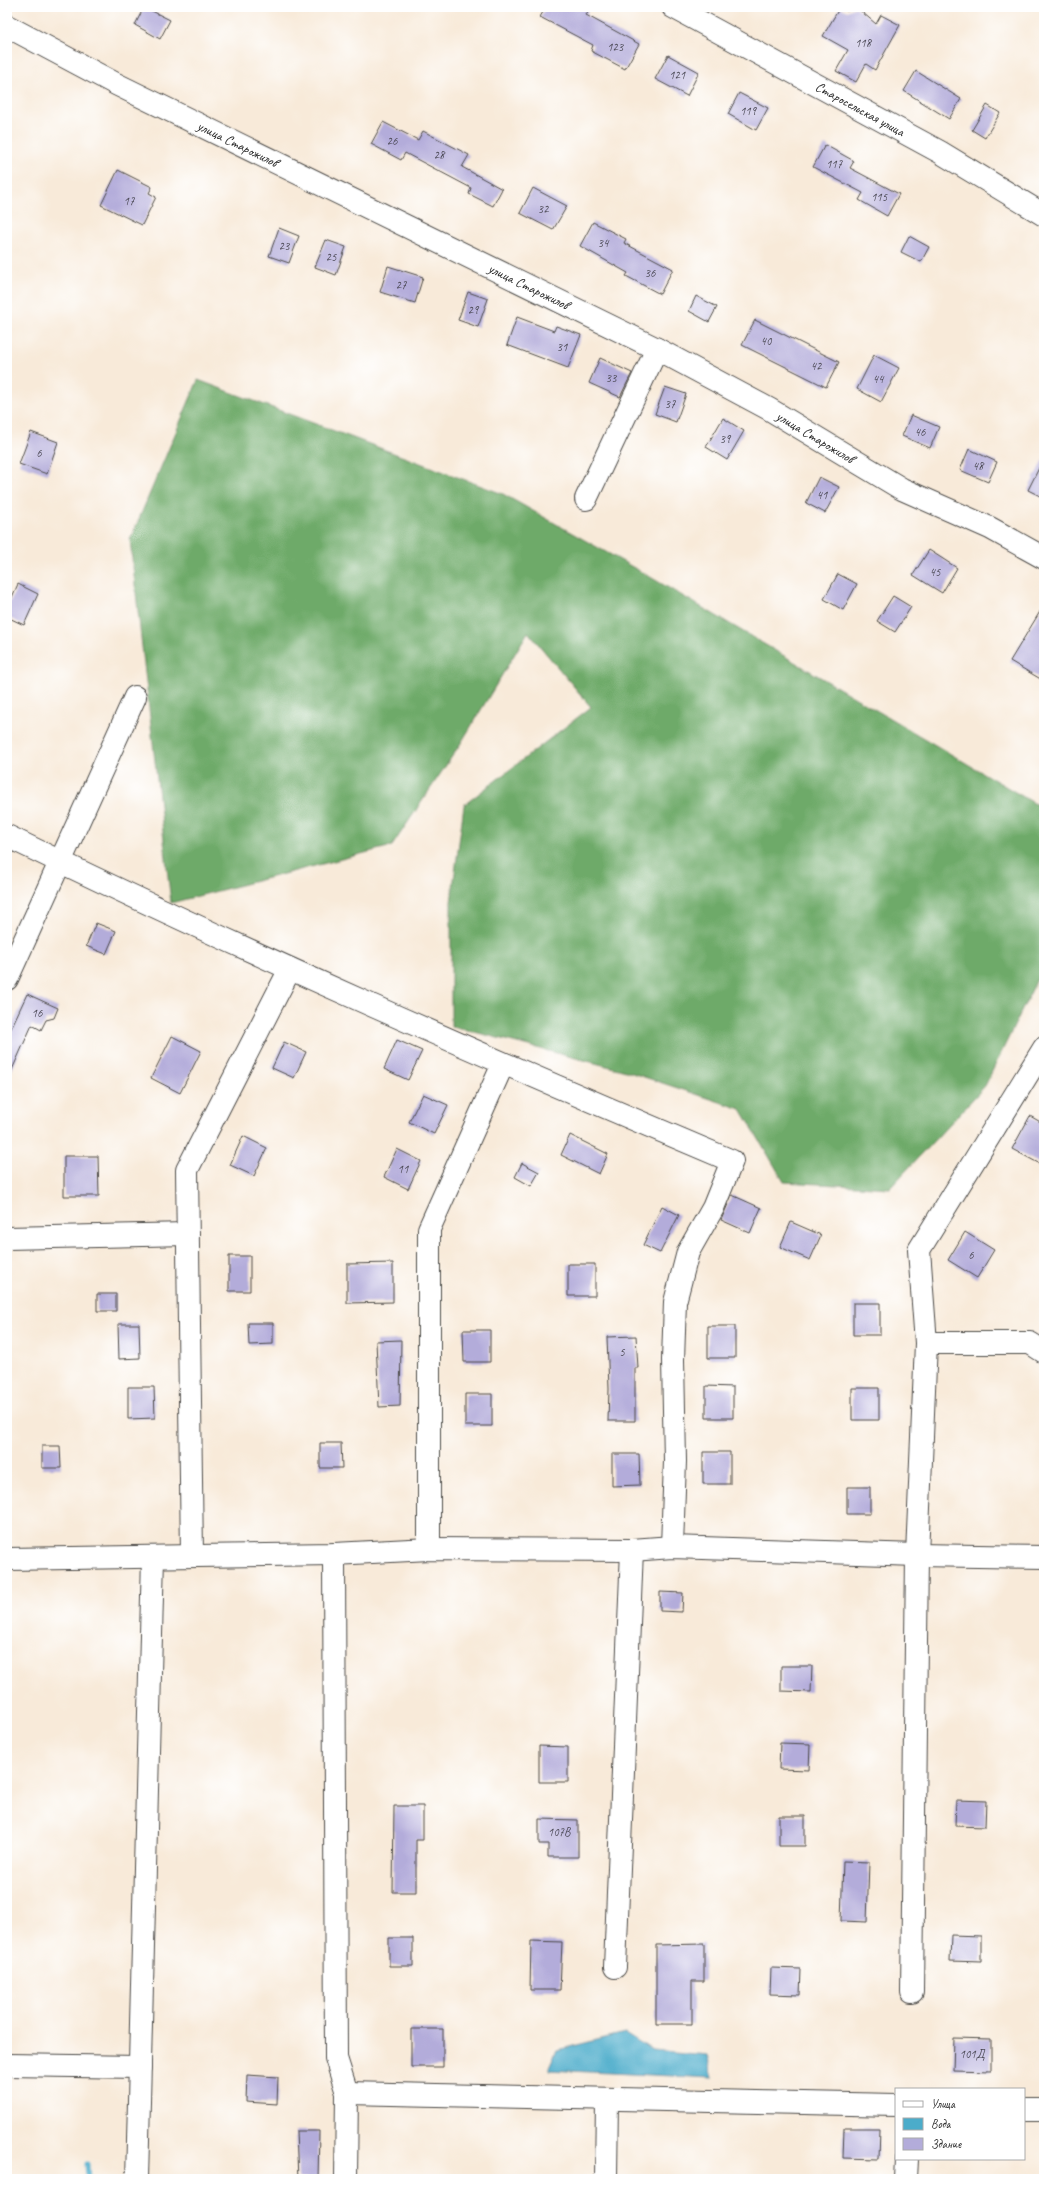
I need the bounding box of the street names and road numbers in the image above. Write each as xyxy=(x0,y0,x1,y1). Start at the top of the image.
street label: Старосельская улица xyxy=(813,78,909,140)
street label: улица Старожилов xyxy=(194,116,284,172)
street label: улица Старожилов xyxy=(485,259,575,315)
street label: улица Старожилов xyxy=(773,406,860,469)

